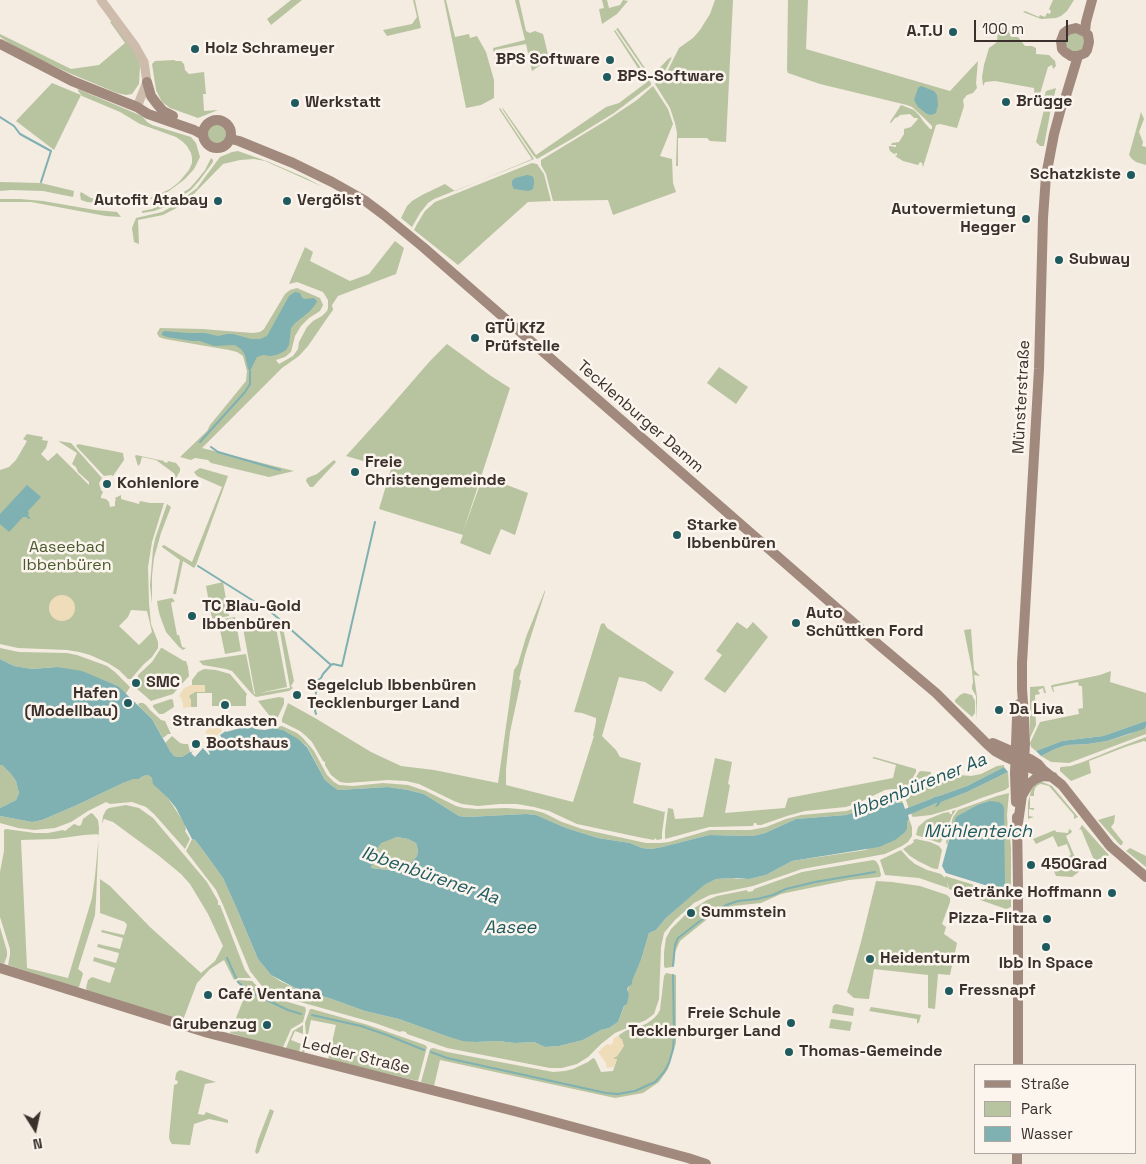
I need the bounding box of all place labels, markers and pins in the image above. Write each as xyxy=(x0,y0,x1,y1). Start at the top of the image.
place label: A.T.U xyxy=(906,22,943,42)
marker: A.T.U xyxy=(947,26,959,38)
place label: Holz Schrameyer xyxy=(205,39,335,59)
marker: Holz Schrameyer xyxy=(189,43,201,55)
place label: BPS Software xyxy=(496,50,600,70)
marker: BPS Software xyxy=(604,54,616,66)
place label: BPS-Software xyxy=(617,67,724,87)
marker: BPS-Software xyxy=(601,71,613,83)
place label: Brügge xyxy=(1016,92,1072,112)
place label: Werkstatt xyxy=(305,93,381,113)
marker: Brügge xyxy=(1000,96,1012,108)
marker: Werkstatt xyxy=(289,97,301,109)
place label: Schatzkiste xyxy=(1030,165,1121,185)
marker: Schatzkiste xyxy=(1125,169,1137,181)
place label: Autofit Atabay xyxy=(94,191,208,211)
place label: Vergölst xyxy=(297,191,361,211)
marker: Autofit Atabay xyxy=(212,195,224,207)
marker: Vergölst xyxy=(281,195,293,207)
place label: Autovermietung Hegger xyxy=(891,200,1016,238)
marker: Autovermietung Hegger xyxy=(1020,213,1032,225)
place label: Subway xyxy=(1069,250,1130,270)
marker: Subway xyxy=(1053,254,1065,266)
place label: GTÜ KfZ Prüfstelle xyxy=(485,319,560,357)
marker: GTÜ KfZ Prüfstelle xyxy=(469,332,481,344)
place label: Freie Christengemeinde xyxy=(365,453,506,491)
marker: Freie Christengemeinde xyxy=(349,466,361,478)
place label: Kohlenlore xyxy=(117,474,199,494)
marker: Kohlenlore xyxy=(101,478,113,490)
place label: Starke Ibbenbüren xyxy=(687,516,776,554)
marker: Starke Ibbenbüren xyxy=(671,529,683,541)
place label: TC Blau-Gold Ibbenbüren xyxy=(202,597,301,635)
place label: Auto Schüttken Ford xyxy=(806,604,923,642)
marker: TC Blau-Gold Ibbenbüren xyxy=(186,610,198,622)
marker: Auto Schüttken Ford xyxy=(790,617,802,629)
place label: SMC xyxy=(146,673,180,693)
place label: Segelclub Ibbenbüren Tecklenburger Land xyxy=(307,676,476,714)
marker: SMC xyxy=(130,677,142,689)
place label: Hafen (Modellbau) xyxy=(24,684,118,722)
marker: Segelclub Ibbenbüren Tecklenburger Land xyxy=(291,689,303,701)
marker: Hafen (Modellbau) xyxy=(122,697,134,709)
marker: Strandkasten xyxy=(219,699,231,711)
place label: Da Liva xyxy=(1009,700,1064,720)
marker: Da Liva xyxy=(993,704,1005,716)
place label: Strandkasten xyxy=(173,712,277,732)
place label: Bootshaus xyxy=(206,734,289,754)
marker: Bootshaus xyxy=(190,738,202,750)
place label: 450Grad xyxy=(1041,855,1107,875)
marker: 450Grad xyxy=(1025,859,1037,871)
place label: Getränke Hoffmann xyxy=(953,883,1102,903)
marker: Getränke Hoffmann xyxy=(1106,887,1118,899)
place label: Summstein xyxy=(701,903,786,923)
marker: Summstein xyxy=(685,907,697,919)
place label: Pizza-Flitza xyxy=(949,909,1037,929)
marker: Pizza-Flitza xyxy=(1041,913,1053,925)
marker: Ibb In Space xyxy=(1040,941,1052,953)
place label: Heidenturm xyxy=(880,949,970,969)
marker: Heidenturm xyxy=(864,953,876,965)
place label: Ibb In Space xyxy=(999,954,1093,974)
place label: Fressnapf xyxy=(959,981,1036,1001)
place label: Café Ventana xyxy=(218,985,321,1005)
marker: Fressnapf xyxy=(943,985,955,997)
marker: Café Ventana xyxy=(202,989,214,1001)
place label: Freie Schule Tecklenburger Land xyxy=(628,1004,781,1042)
place label: Grubenzug xyxy=(173,1015,257,1035)
marker: Freie Schule Tecklenburger Land xyxy=(785,1017,797,1029)
marker: Grubenzug xyxy=(261,1019,273,1031)
place label: Thomas-Gemeinde xyxy=(799,1042,942,1062)
marker: Thomas-Gemeinde xyxy=(783,1046,795,1058)

